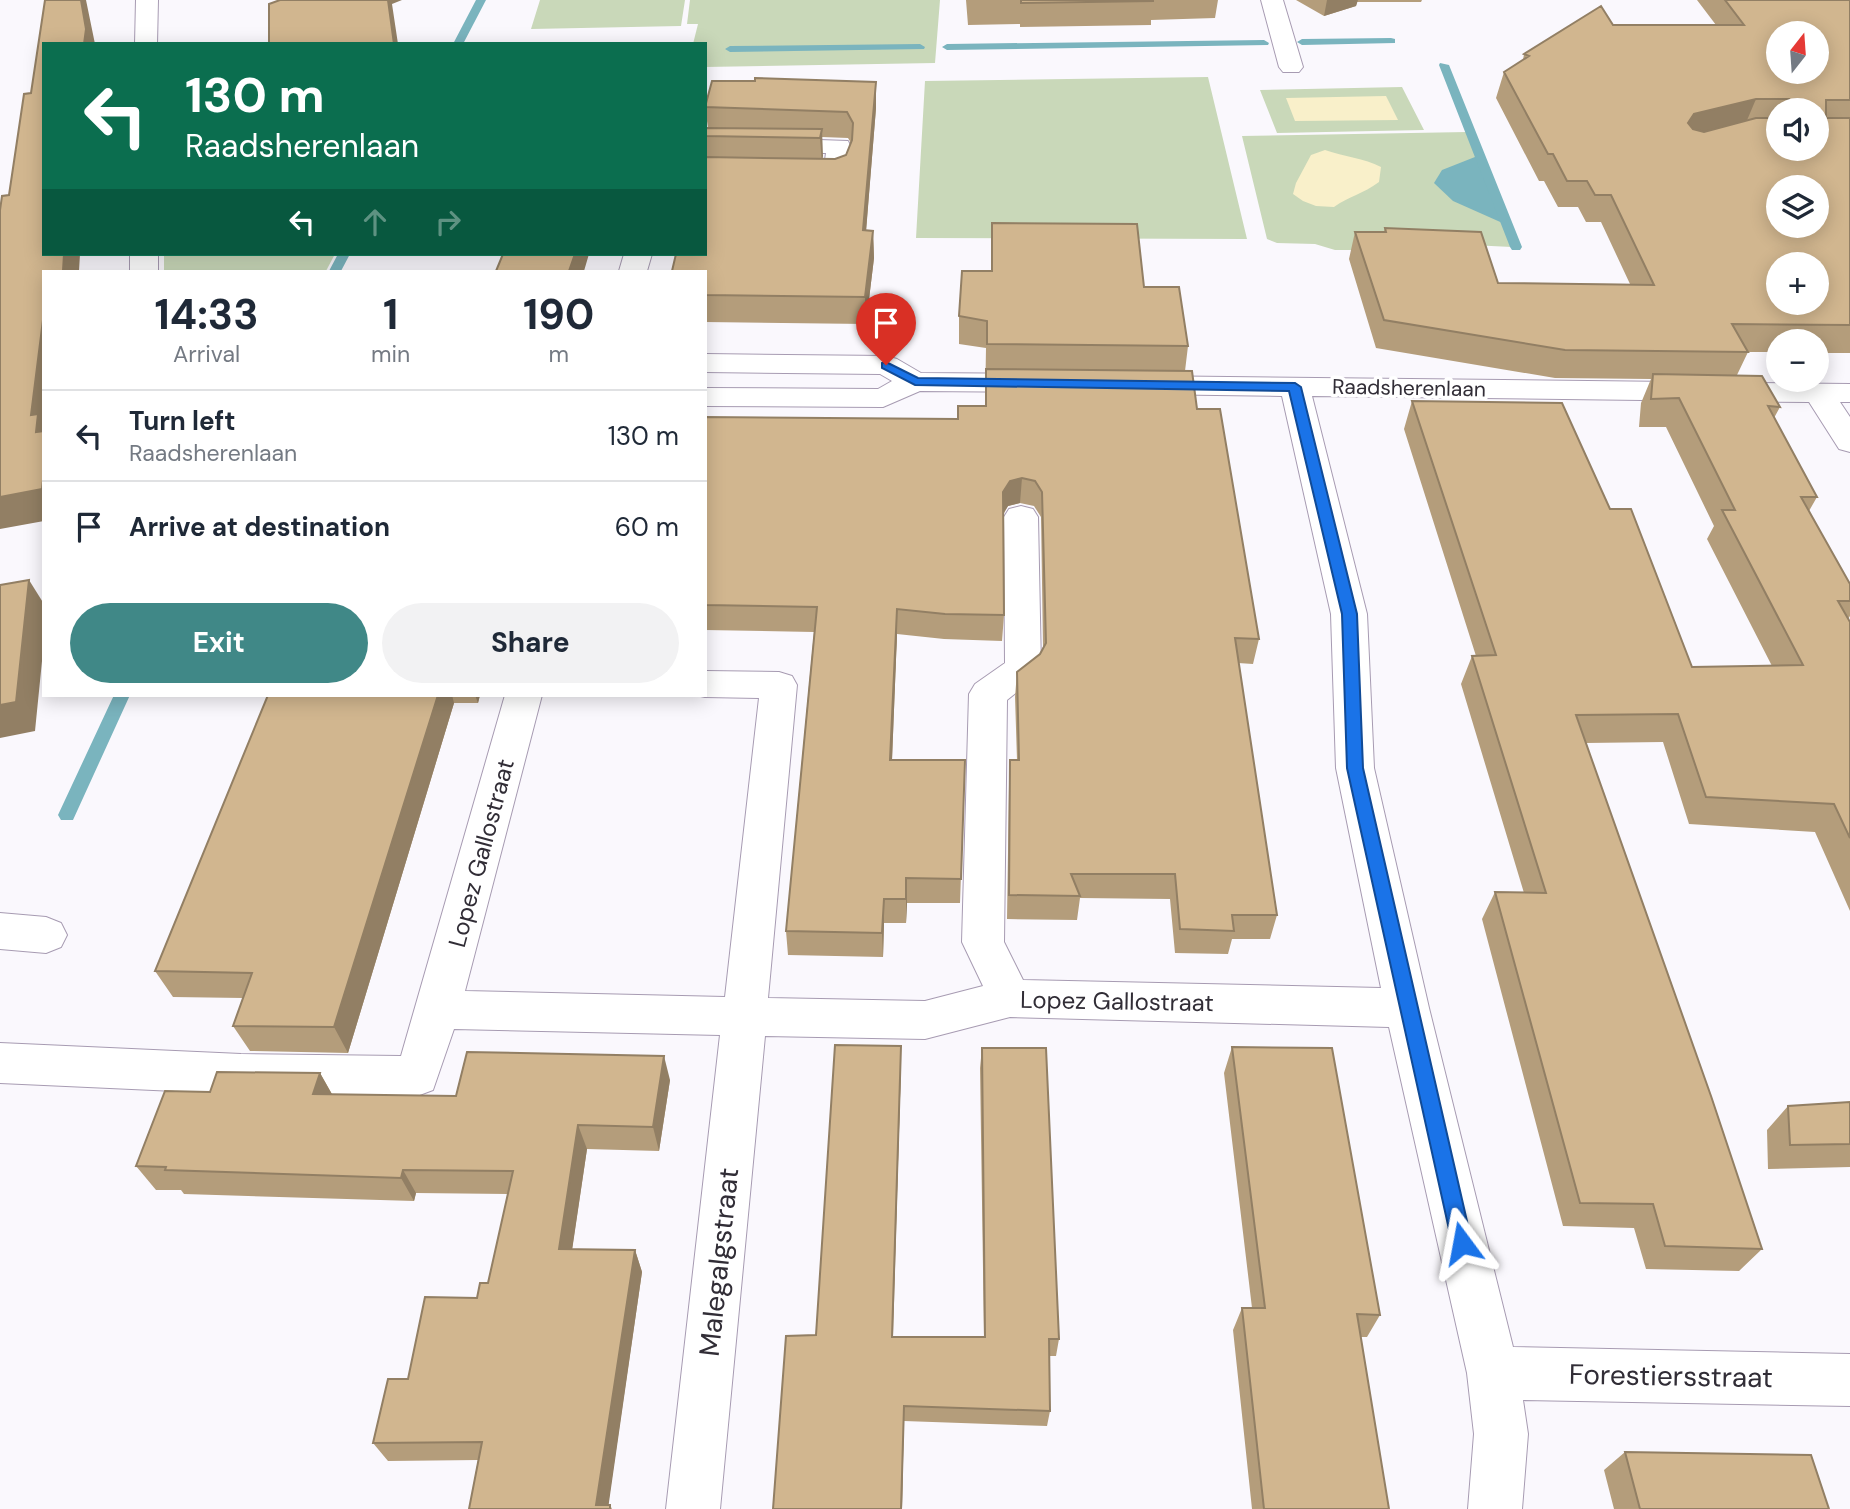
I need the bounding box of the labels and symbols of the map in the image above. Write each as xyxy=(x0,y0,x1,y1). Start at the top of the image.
north arrow xyxy=(1766,21,1829,84)
pin xyxy=(856,293,916,365)
street label: Raadsherenlaan xyxy=(1332,373,1486,403)
street label: Lopez Gallostraat xyxy=(441,755,521,951)
street label: Lopez Gallostraat xyxy=(1020,984,1214,1018)
street label: Malegalgstraat xyxy=(691,1166,747,1358)
position arrow xyxy=(1425,1206,1499,1280)
street label: Forestiersstraat xyxy=(1569,1356,1773,1396)

